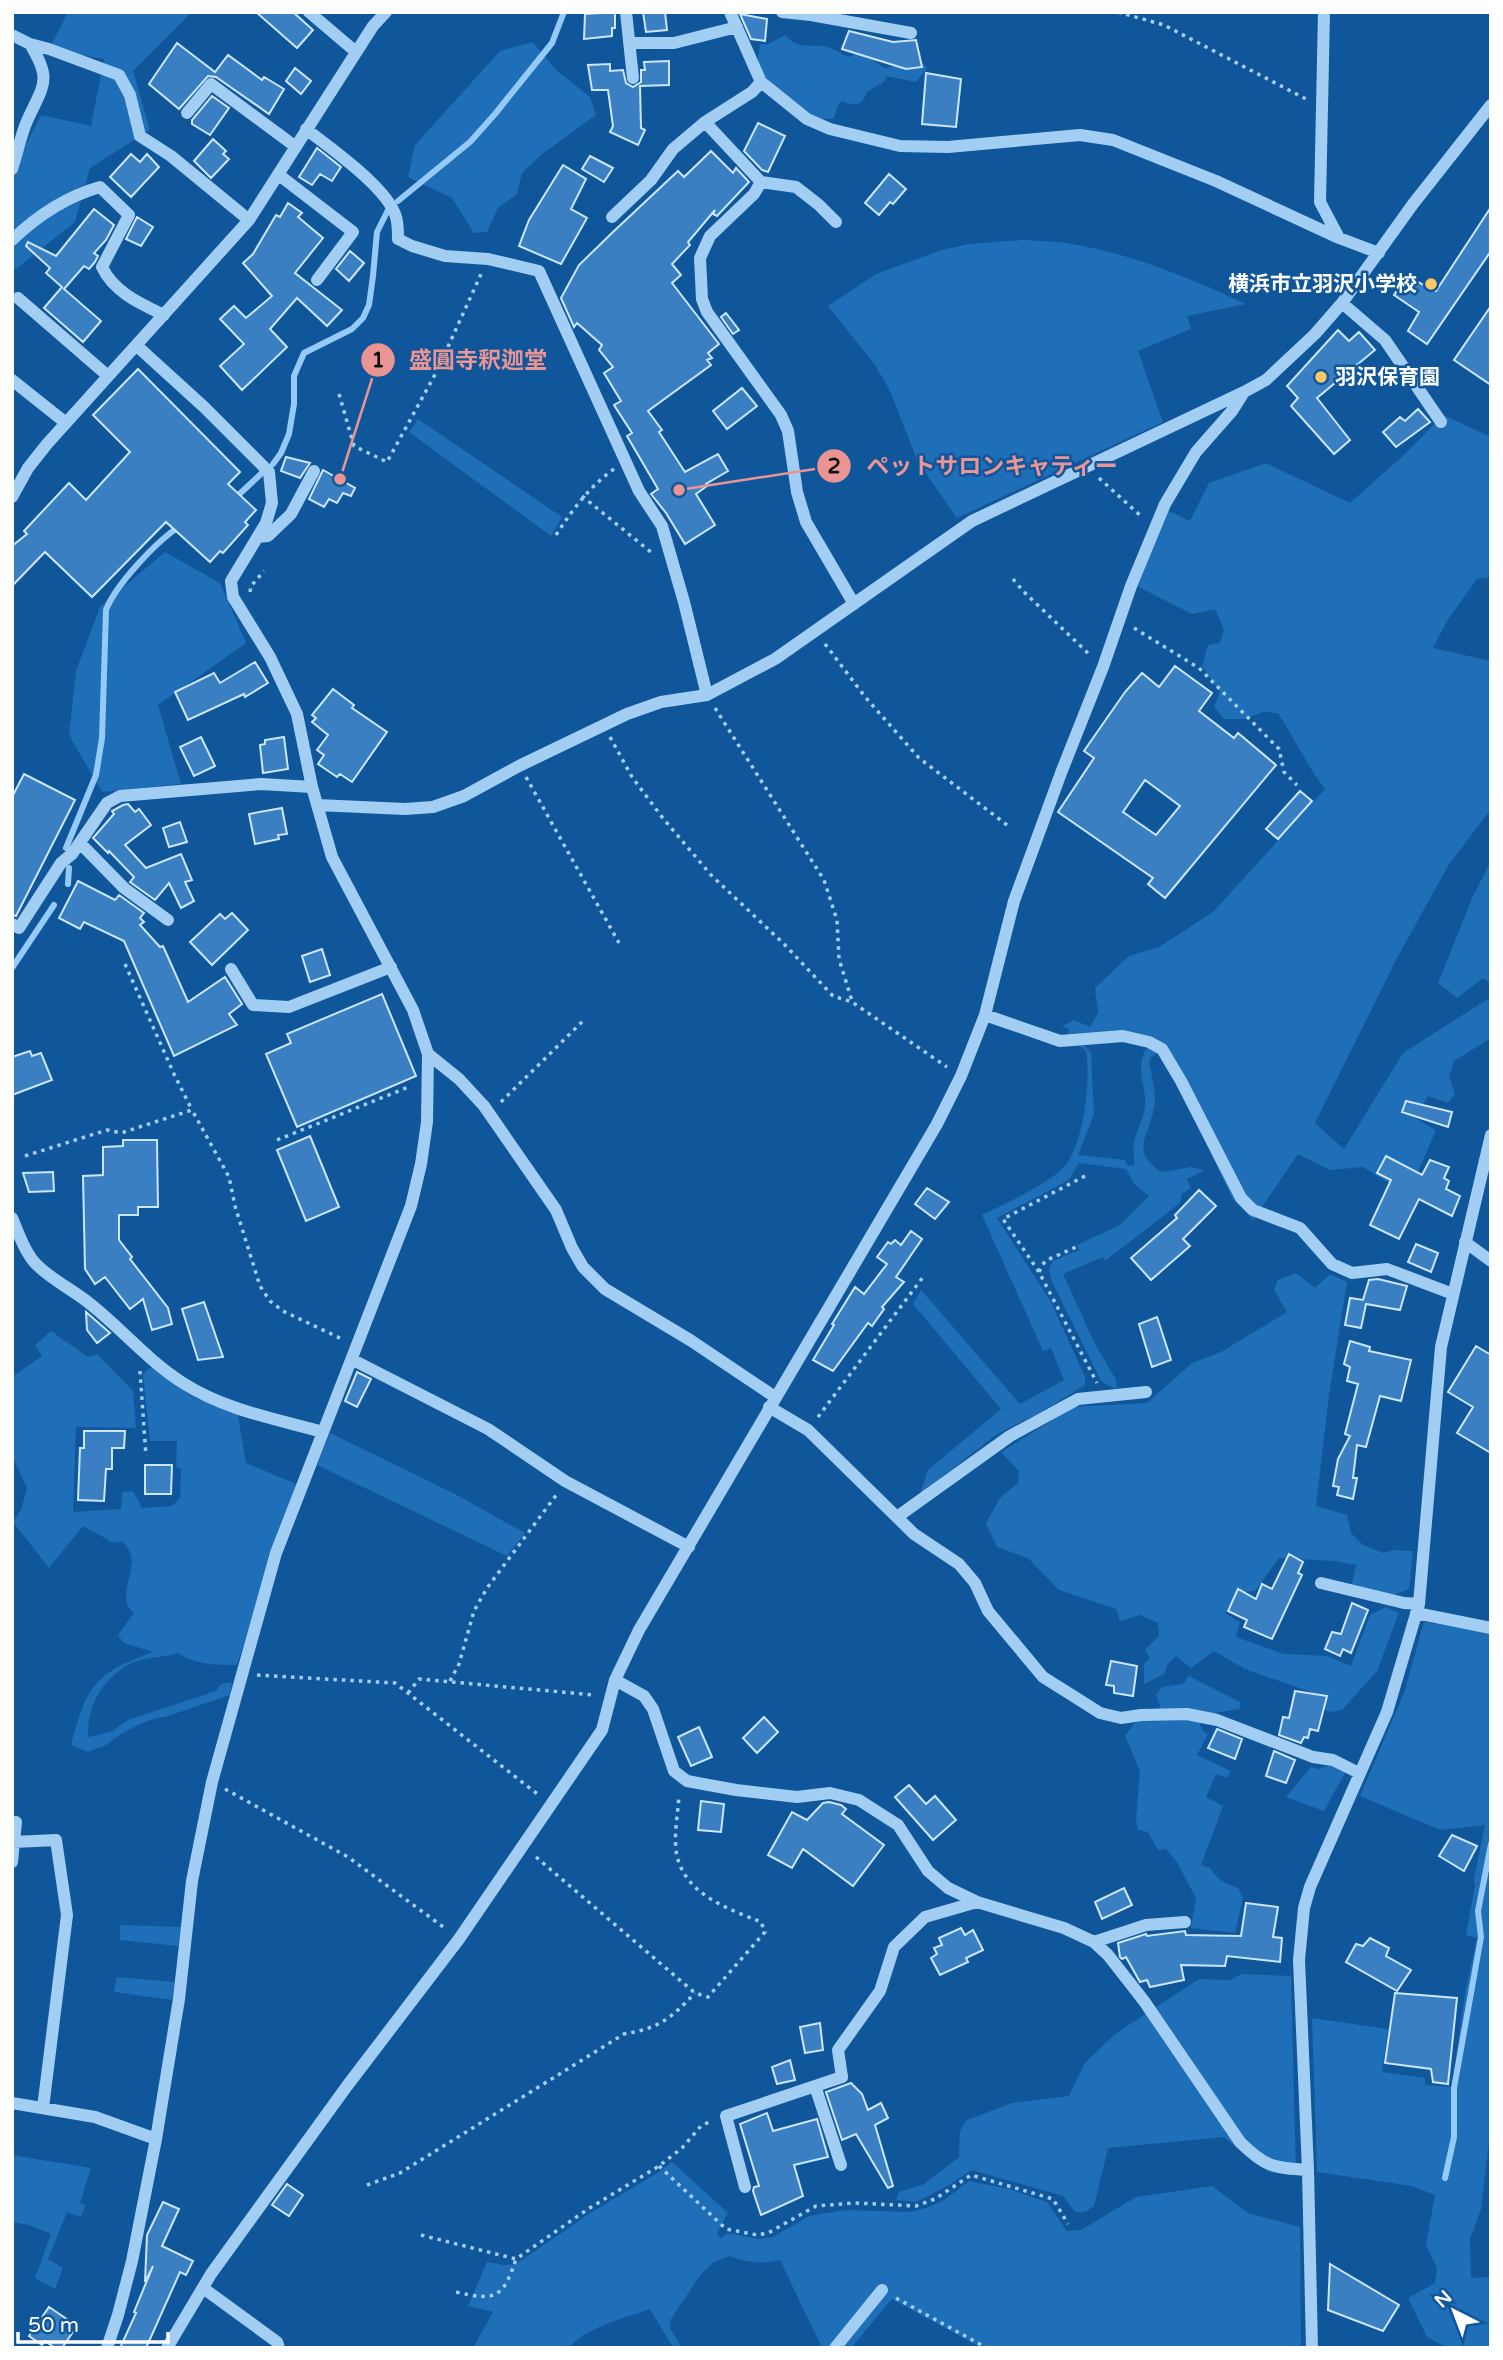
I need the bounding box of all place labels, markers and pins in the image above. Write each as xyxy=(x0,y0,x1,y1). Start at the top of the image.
place label: 横浜市立羽沢小学校 xyxy=(1228,272,1417,297)
marker: 横浜市立羽沢小学校 xyxy=(1423,276,1439,292)
callout: 盛圓寺釈迦堂 xyxy=(360,338,561,382)
place label: 羽沢保育園 xyxy=(1335,365,1440,390)
marker: 羽沢保育園 xyxy=(1313,369,1329,385)
callout: ペットサロンキャティー xyxy=(816,444,1132,488)

